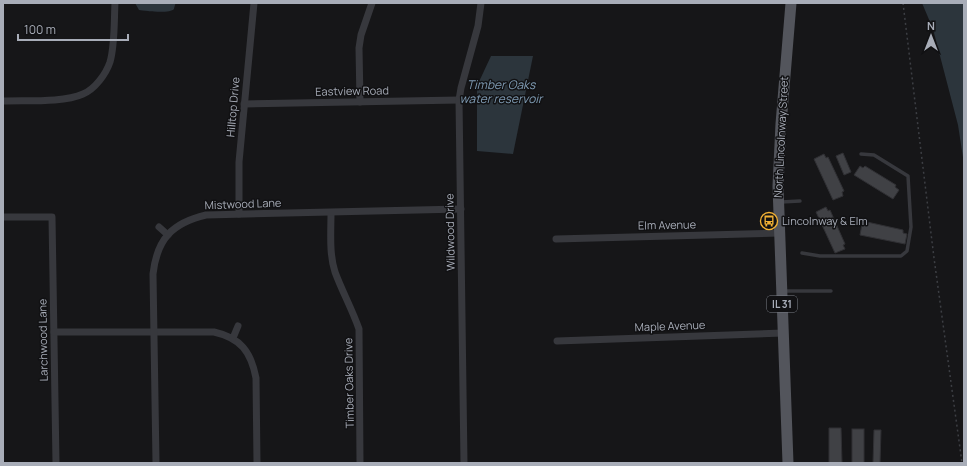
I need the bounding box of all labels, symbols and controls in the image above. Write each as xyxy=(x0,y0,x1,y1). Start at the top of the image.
scale bar xyxy=(18,16,128,42)
north arrow xyxy=(911,16,951,56)
text: N xyxy=(927,18,935,33)
text: 100 m xyxy=(24,21,56,38)
street label: Hilltop Drive xyxy=(222,76,243,138)
water label: Timber Oaks water reservoir xyxy=(460,76,544,107)
street label: North Lincolnway Street xyxy=(770,76,791,198)
street label: Eastview Road xyxy=(315,82,389,99)
street label: Wildwood Drive xyxy=(441,193,458,271)
street label: Mistwood Lane xyxy=(204,195,282,212)
bus stop icon: Lincolnway & Elm xyxy=(759,211,779,231)
place label: Lincolnway & Elm xyxy=(782,213,868,228)
street label: Elm Avenue xyxy=(638,216,697,233)
road number: IL 31 xyxy=(767,296,797,312)
street label: Larchwood Lane xyxy=(34,298,51,382)
street label: Maple Avenue xyxy=(634,317,706,334)
street label: Timber Oaks Drive xyxy=(340,337,357,428)

